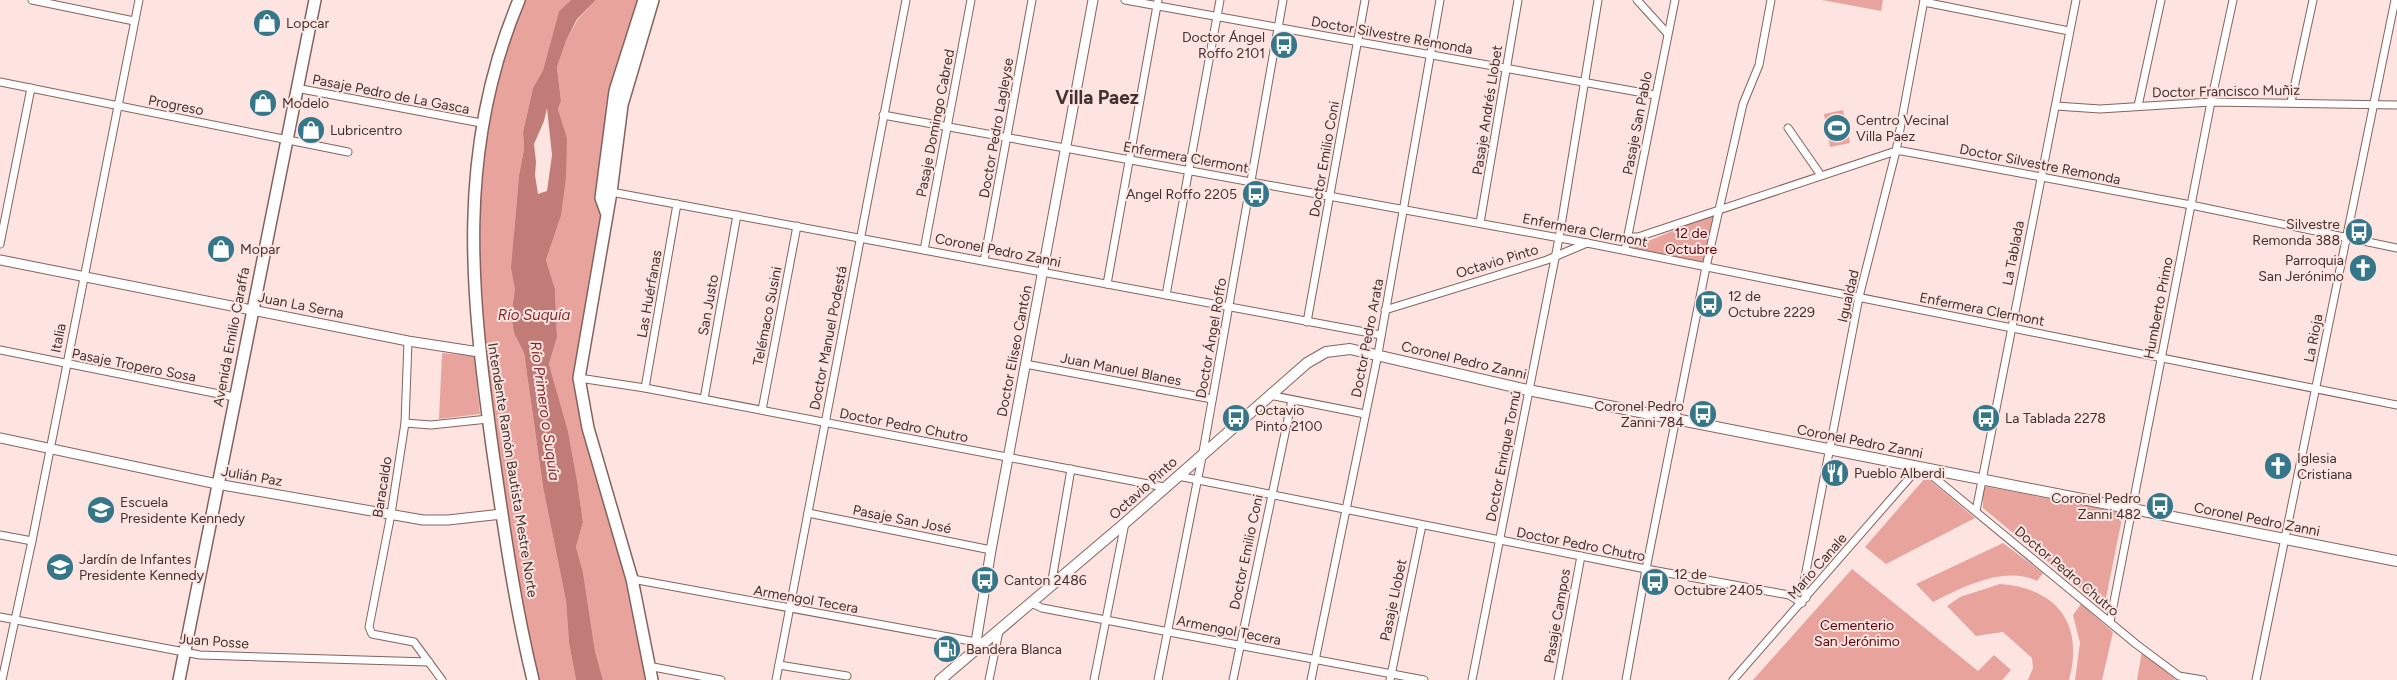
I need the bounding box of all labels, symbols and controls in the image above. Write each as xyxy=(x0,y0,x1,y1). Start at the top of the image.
shop icon: Lopcar xyxy=(252,8,282,38)
street label: Doctor Silvestre Remonda xyxy=(1310,13,1474,58)
place label: Lopcar xyxy=(286,15,329,32)
place label: Doctor Ángel Roffo 2101 xyxy=(1182,29,1265,62)
bus stop icon: Doctor Ángel Roffo 2101 xyxy=(1269,30,1299,60)
street label: Pasaje Andrés Llobet xyxy=(1469,44,1506,176)
street label: Pasaje Domingo Cabred xyxy=(913,48,958,198)
street label: Doctor Pedro Lagleyse xyxy=(976,56,1017,199)
street label: Pasaje San Pablo xyxy=(1619,70,1656,176)
street label: Pasaje Pedro de La Gasca xyxy=(311,71,471,118)
street label: Doctor Francisco Muñiz xyxy=(2152,82,2300,101)
district label: Villa Paez xyxy=(1055,86,1139,109)
shop icon: Modelo xyxy=(248,88,278,118)
street label: Progreso xyxy=(147,92,205,119)
place label: Modelo xyxy=(282,95,329,112)
street label: Doctor Emilio Coni xyxy=(1306,100,1343,218)
place label: Centro Vecinal Villa Paez xyxy=(1856,112,1949,145)
sports icon: Centro Vecinal Villa Paez xyxy=(1822,113,1852,143)
shop icon: Lubricentro xyxy=(296,115,326,145)
place label: Lubricentro xyxy=(330,122,402,139)
street label: Enfermera Clermont xyxy=(1122,138,1250,177)
street label: Doctor Silvestre Remonda xyxy=(1958,141,2122,188)
bus stop icon: Angel Roffo 2205 xyxy=(1241,179,1271,209)
place label: Angel Roffo 2205 xyxy=(1126,186,1237,203)
street label: Enfermera Clermont xyxy=(1521,210,1649,251)
place label: Silvestre Remonda 388 xyxy=(2252,216,2340,249)
bus stop icon: Silvestre Remonda 388 xyxy=(2344,217,2374,247)
street label: La Tablada xyxy=(1999,219,2028,287)
park label: 12 de Octubre xyxy=(1665,225,1717,258)
street label: Coronel Pedro Zanni xyxy=(933,230,1062,271)
shop icon: Mopar xyxy=(206,234,236,264)
place label: Mopar xyxy=(240,241,280,258)
street label: Octavio Pinto xyxy=(1454,241,1540,282)
street label: Las Huérfanas xyxy=(633,249,666,339)
place label: Parroquia San Jerónimo xyxy=(2258,252,2344,285)
church icon: Parroquia San Jerónimo xyxy=(2348,253,2378,283)
street label: Humberto Primo xyxy=(2140,256,2177,361)
street label: Telémaco Susini xyxy=(750,265,785,367)
street label: Doctor Manuel Podestá xyxy=(806,265,851,412)
street label: Avenida Emilio Caraffa xyxy=(210,266,253,408)
street label: Igualdad xyxy=(1834,268,1863,324)
street label: San Justo xyxy=(695,273,722,337)
street label: Doctor Ángel Roffo xyxy=(1193,277,1230,400)
street label: Doctor Pedro Arata xyxy=(1348,277,1387,399)
street label: Doctor Eliseo Cantón xyxy=(993,284,1036,418)
place label: 12 de Octubre 2229 xyxy=(1728,288,1815,321)
street label: Juan La Serna xyxy=(256,289,345,322)
bus stop icon: 12 de Octubre 2229 xyxy=(1694,289,1724,319)
street label: Enfermera Clermont xyxy=(1918,289,2046,330)
water label: Río Suquía xyxy=(498,306,570,324)
street label: La Rioja xyxy=(2300,312,2327,364)
street label: Italia xyxy=(47,322,70,354)
street label: Coronel Pedro Zanni xyxy=(1400,338,1528,383)
water label: Río Primero o Suquía xyxy=(526,340,564,482)
street label: Intendente Ramón Bautista Mestre Norte xyxy=(484,341,541,599)
street label: Pasaje Tropero Sosa xyxy=(70,345,197,386)
street label: Juan Manuel Blanes xyxy=(1059,349,1183,390)
street label: Doctor Enrique Tornú xyxy=(1482,389,1525,523)
place label: Coronel Pedro Zanni 784 xyxy=(1594,398,1684,431)
bus stop icon: Coronel Pedro Zanni 784 xyxy=(1688,399,1718,429)
place label: Octavio Pinto 2100 xyxy=(1255,402,1323,435)
bus stop icon: Octavio Pinto 2100 xyxy=(1221,403,1251,433)
bus stop icon: La Tablada 2278 xyxy=(1971,403,2001,433)
street label: Doctor Pedro Chutro xyxy=(838,405,970,446)
place label: La Tablada 2278 xyxy=(2005,410,2106,427)
street label: Coronel Pedro Zanni xyxy=(1795,421,1924,462)
place label: Iglesia Cristiana xyxy=(2297,450,2352,483)
church icon: Iglesia Cristiana xyxy=(2263,451,2293,481)
street label: Octavio Pinto xyxy=(1106,453,1181,523)
street label: Baracaldo xyxy=(369,455,396,519)
restaurant icon: Pueblo Alberdi xyxy=(1820,458,1850,488)
street label: Julián Paz xyxy=(220,463,284,490)
place label: Pueblo Alberdi xyxy=(1854,465,1945,482)
place label: Coronel Pedro Zanni 482 xyxy=(2051,490,2141,523)
bus stop icon: Coronel Pedro Zanni 482 xyxy=(2145,491,2175,521)
street label: Doctor Emilio Coni xyxy=(1226,493,1267,611)
place label: Escuela Presidente Kennedy xyxy=(120,494,246,527)
school or university icon: Escuela Presidente Kennedy xyxy=(86,495,116,525)
street label: Coronel Pedro Zanni xyxy=(2192,499,2321,540)
street label: Pasaje San José xyxy=(851,502,953,537)
street label: Doctor Pedro Chutro xyxy=(2011,523,2122,620)
street label: Doctor Pedro Chutro xyxy=(1515,524,1647,565)
street label: Mario Canale xyxy=(1784,530,1851,603)
place label: Jardín de Infantes Presidente Kennedy xyxy=(79,551,205,584)
school or university icon: Jardín de Infantes Presidente Kennedy xyxy=(45,552,75,582)
street label: Pasaje Llobet xyxy=(1377,558,1410,643)
bus stop icon: Canton 2486 xyxy=(970,565,1000,595)
place label: 12 de Octubre 2405 xyxy=(1674,566,1763,599)
street label: Pasaje Campos xyxy=(1541,567,1574,665)
bus stop icon: 12 de Octubre 2405 xyxy=(1640,567,1670,597)
place label: Canton 2486 xyxy=(1004,572,1087,589)
street label: Armengol Tecera xyxy=(752,582,860,617)
street label: Armengol Tecera xyxy=(1175,612,1283,649)
park label: Cementerio San Jerónimo xyxy=(1814,617,1900,650)
street label: Juan Posse xyxy=(178,631,250,652)
fuel station icon: Bandera Blanca xyxy=(932,634,962,664)
place label: Bandera Blanca xyxy=(966,641,1062,658)

